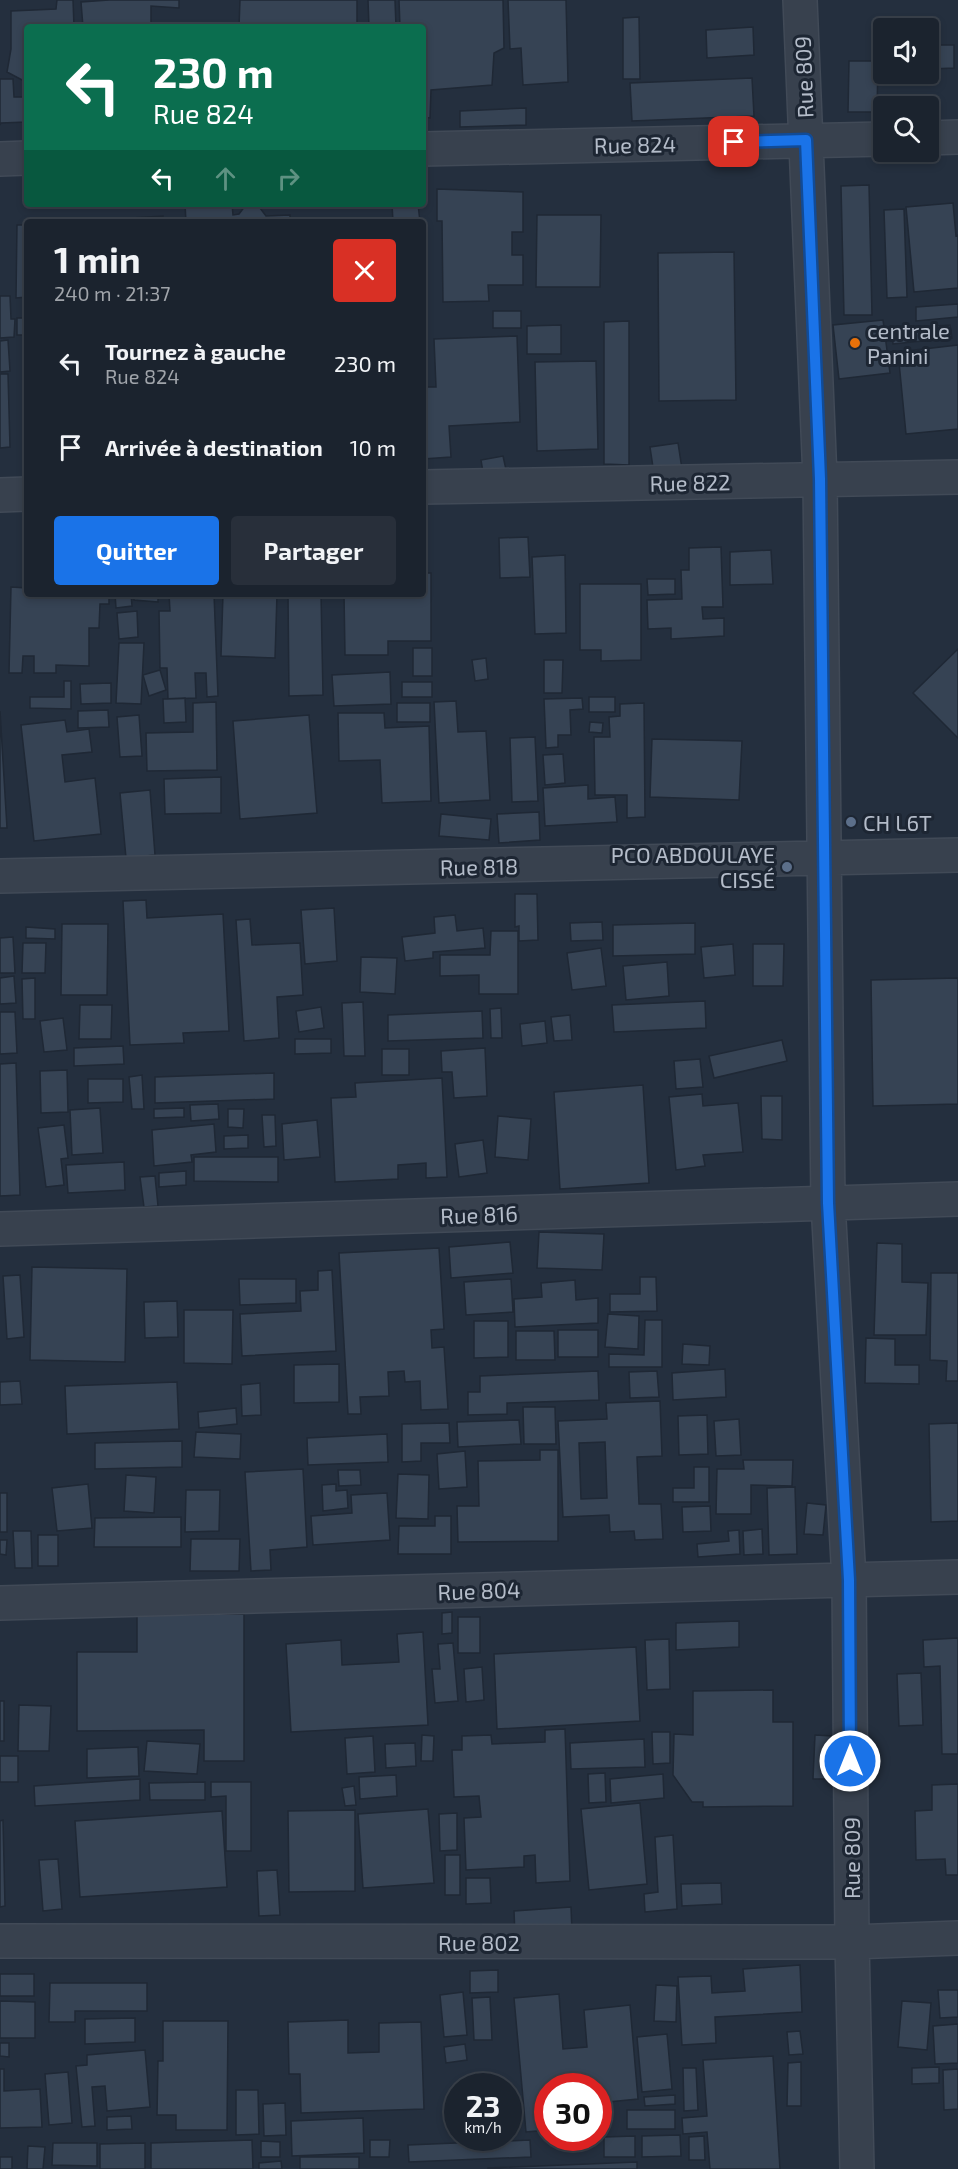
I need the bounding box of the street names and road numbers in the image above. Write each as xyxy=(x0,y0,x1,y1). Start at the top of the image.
street label: Rue 809 xyxy=(789,36,817,118)
street label: Rue 824 xyxy=(594,130,676,158)
street label: Rue 822 xyxy=(649,468,731,496)
street label: Rue 818 xyxy=(440,852,518,880)
street label: Rue 816 xyxy=(440,1200,518,1228)
street label: Rue 804 xyxy=(437,1576,521,1604)
street label: Rue 809 xyxy=(838,1817,864,1899)
street label: Rue 802 xyxy=(438,1929,520,1955)

